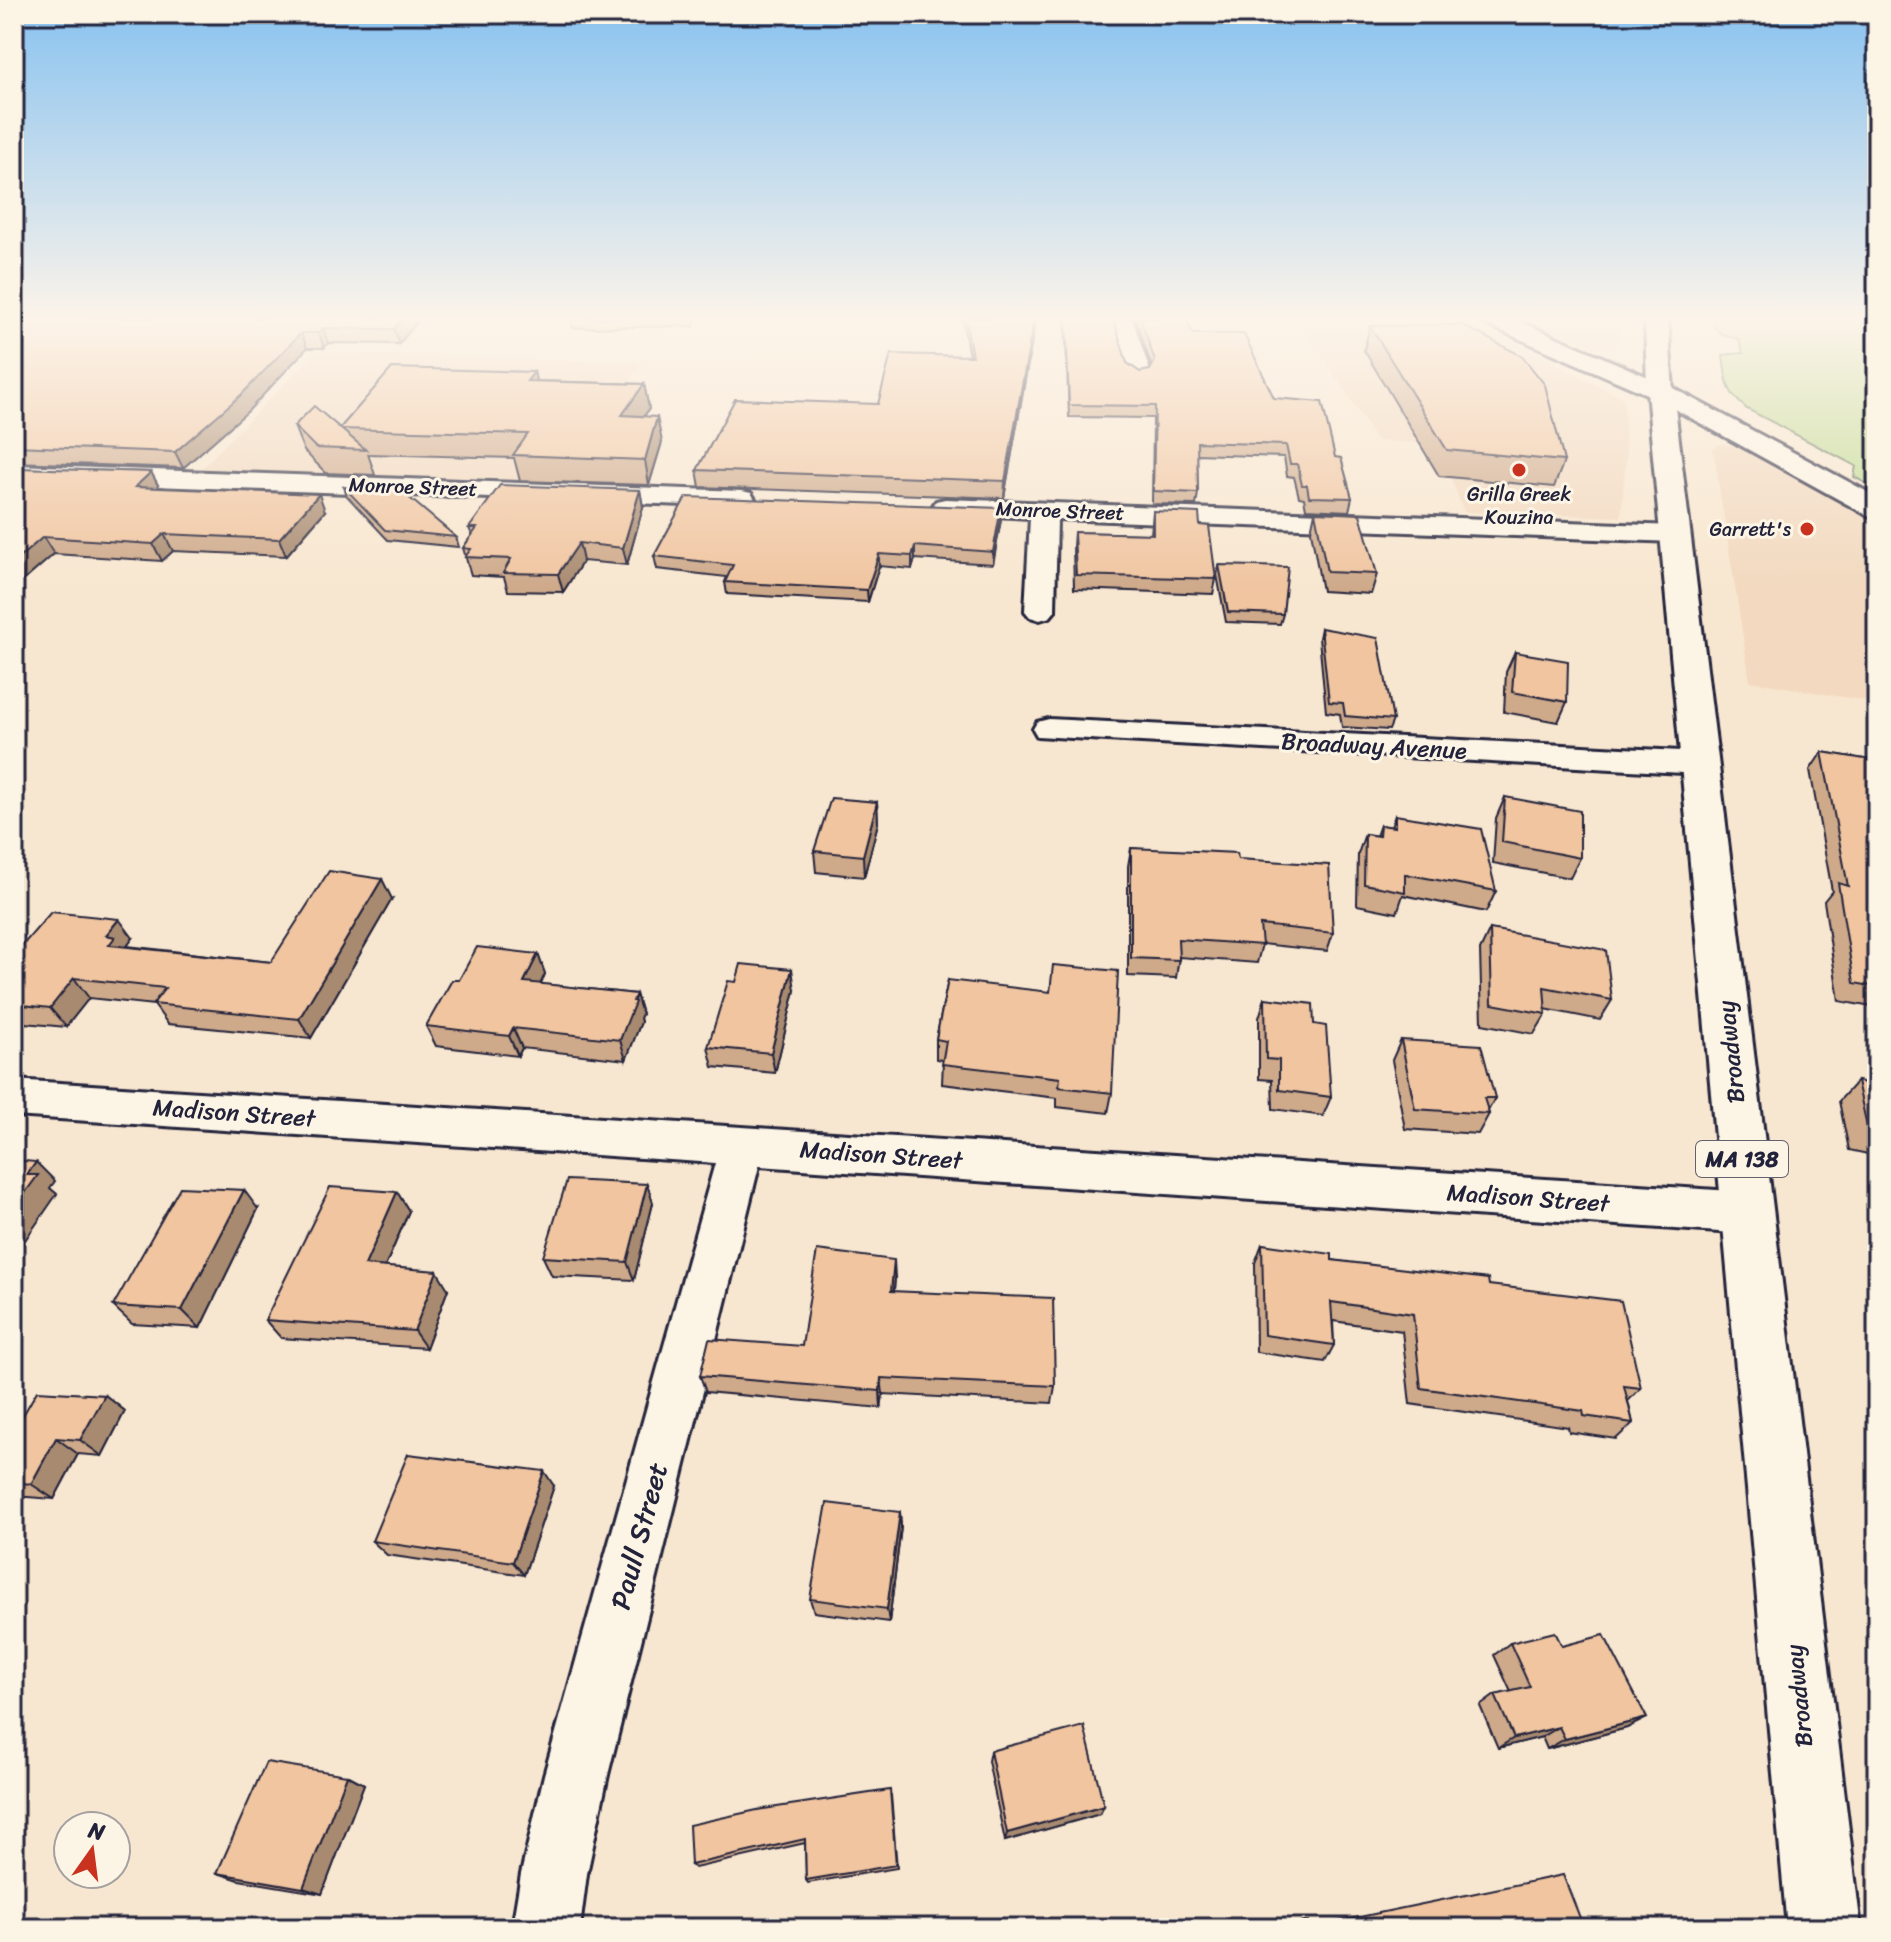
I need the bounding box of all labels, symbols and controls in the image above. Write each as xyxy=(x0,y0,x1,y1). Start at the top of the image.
marker: Grilla Greek Kouzina xyxy=(1510,461,1528,479)
street label: Monroe Street xyxy=(348,467,478,507)
place label: Grilla Greek Kouzina xyxy=(1467,477,1571,535)
street label: Monroe Street xyxy=(995,491,1125,531)
place label: Garrett's xyxy=(1710,512,1792,547)
marker: Garrett's xyxy=(1798,520,1816,538)
street label: Broadway Avenue xyxy=(1280,720,1468,772)
street label: Broadway xyxy=(1705,998,1757,1105)
street label: Madison Street xyxy=(151,1086,318,1140)
street label: Madison Street xyxy=(798,1128,965,1182)
road number: MA 138 xyxy=(1696,1141,1788,1177)
street label: Madison Street xyxy=(1445,1171,1612,1225)
street label: Paull Street xyxy=(596,1457,682,1615)
street label: Broadway xyxy=(1773,1642,1825,1749)
north arrow xyxy=(52,1810,132,1890)
text: N xyxy=(84,1810,110,1852)

